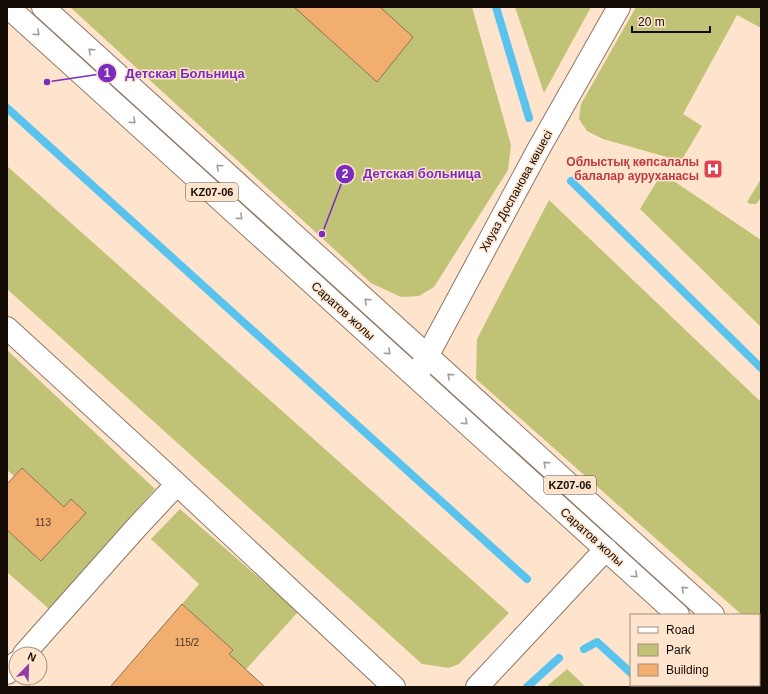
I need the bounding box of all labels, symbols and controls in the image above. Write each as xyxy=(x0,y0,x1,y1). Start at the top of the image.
scale bar xyxy=(632,8,710,34)
text: 20 m xyxy=(638,15,665,29)
one-way arrow xyxy=(32,29,40,36)
one-way arrow xyxy=(89,49,96,56)
callout: Детская Больница xyxy=(97,60,252,85)
text: 1 xyxy=(104,66,111,80)
text: Детская Больница xyxy=(125,66,245,81)
one-way arrow xyxy=(128,116,136,123)
street label: Хиуаз Доспанова көшесі xyxy=(477,128,555,254)
place label: Облыстық көпсалалы балалар ауруханасы xyxy=(566,155,699,183)
hospital icon: Облыстық көпсалалы балалар ауруханасы xyxy=(702,158,724,180)
callout: Детская больница xyxy=(335,161,489,186)
one-way arrow xyxy=(216,164,224,171)
text: Детская больница xyxy=(363,166,482,181)
text: 2 xyxy=(342,167,349,181)
road number: KZ07-06 xyxy=(186,183,238,201)
one-way arrow xyxy=(235,213,243,220)
street label: Саратов жолы xyxy=(308,279,378,343)
one-way arrow xyxy=(364,299,372,306)
one-way arrow xyxy=(383,347,391,354)
one-way arrow xyxy=(447,374,455,381)
one-way arrow xyxy=(460,417,468,424)
one-way arrow xyxy=(543,461,551,468)
road number: KZ07-06 xyxy=(544,476,596,494)
street label: Саратов жолы xyxy=(557,505,627,569)
house number: 113 xyxy=(35,517,51,528)
one-way arrow xyxy=(630,571,637,578)
one-way arrow xyxy=(681,586,689,593)
legend xyxy=(630,614,760,686)
text: Road xyxy=(666,623,695,637)
house number: 115/2 xyxy=(175,637,200,648)
text: Park xyxy=(666,643,692,657)
north arrow xyxy=(8,646,48,686)
text: N xyxy=(26,650,38,664)
text: Building xyxy=(666,663,709,677)

